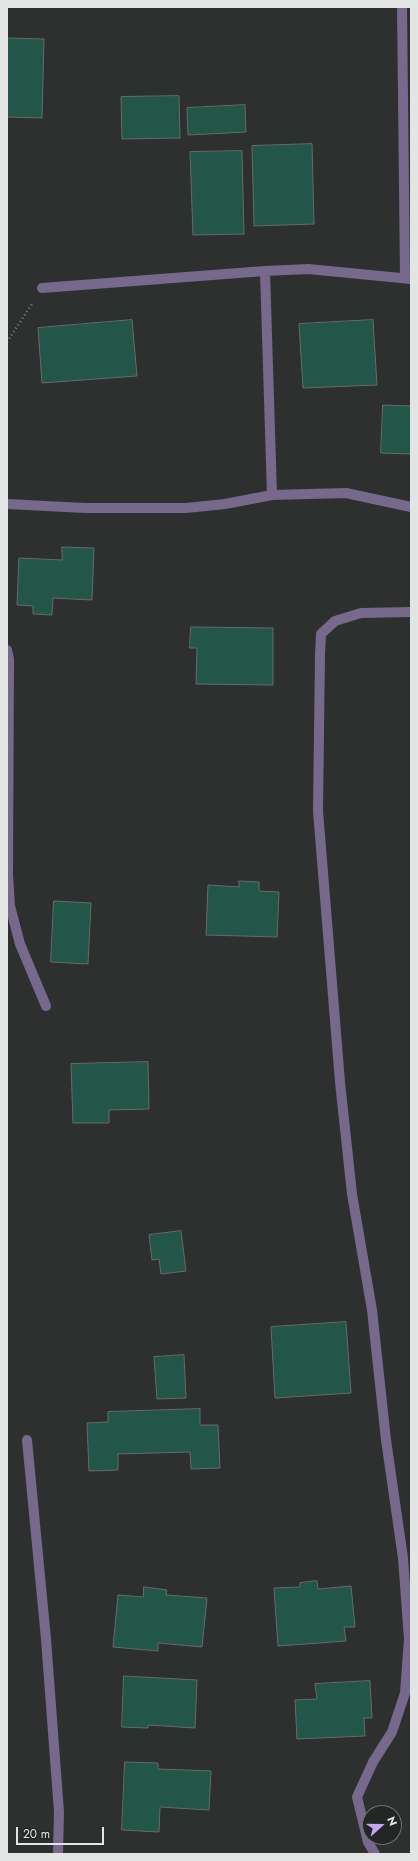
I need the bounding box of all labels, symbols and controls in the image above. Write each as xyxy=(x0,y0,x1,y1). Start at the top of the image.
north arrow xyxy=(362,1805,402,1845)
text: N xyxy=(383,1814,401,1828)
scale bar xyxy=(18,1819,106,1845)
text: 20 m xyxy=(23,1825,50,1843)

